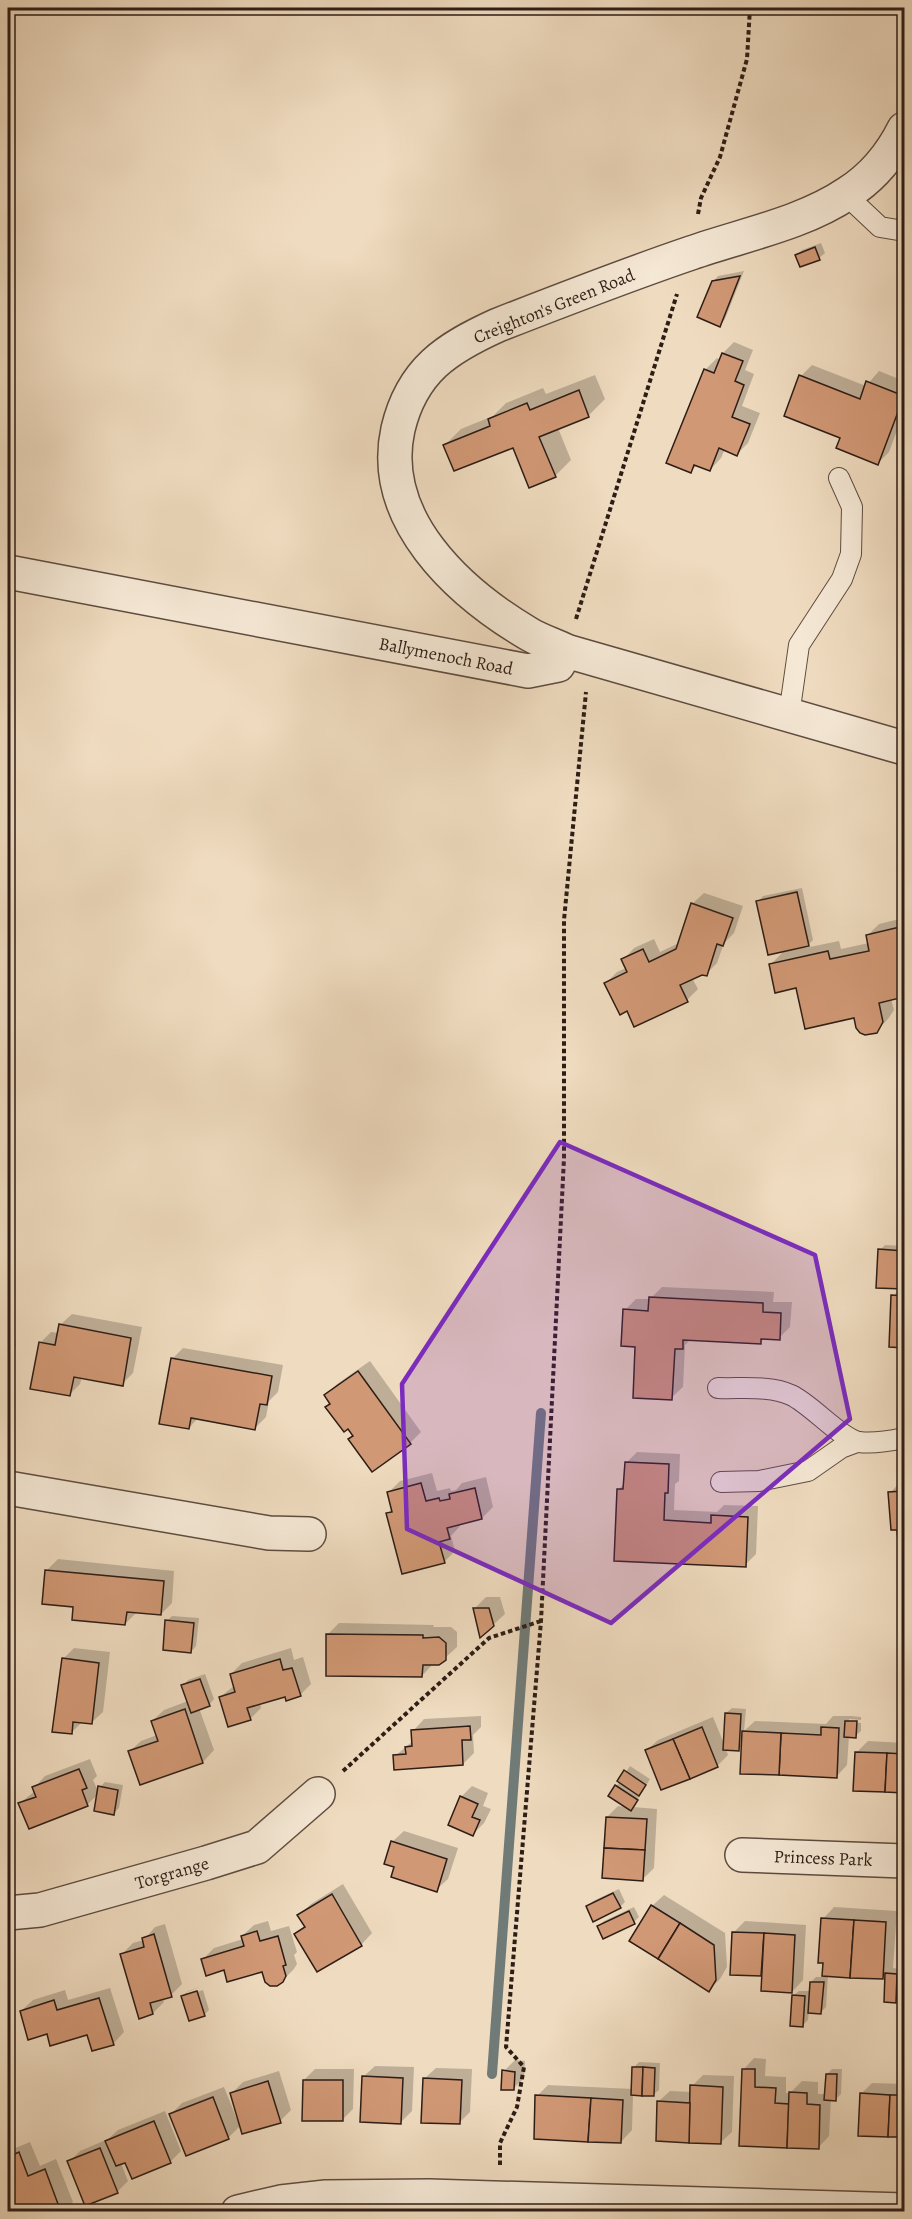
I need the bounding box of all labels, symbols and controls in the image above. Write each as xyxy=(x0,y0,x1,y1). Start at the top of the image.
street label: Creighton's Green Road xyxy=(470,263,639,349)
street label: Ballymenoch Road xyxy=(377,631,515,681)
street label: Princess Park xyxy=(773,1844,873,1872)
street label: Torgrange xyxy=(132,1851,212,1895)

